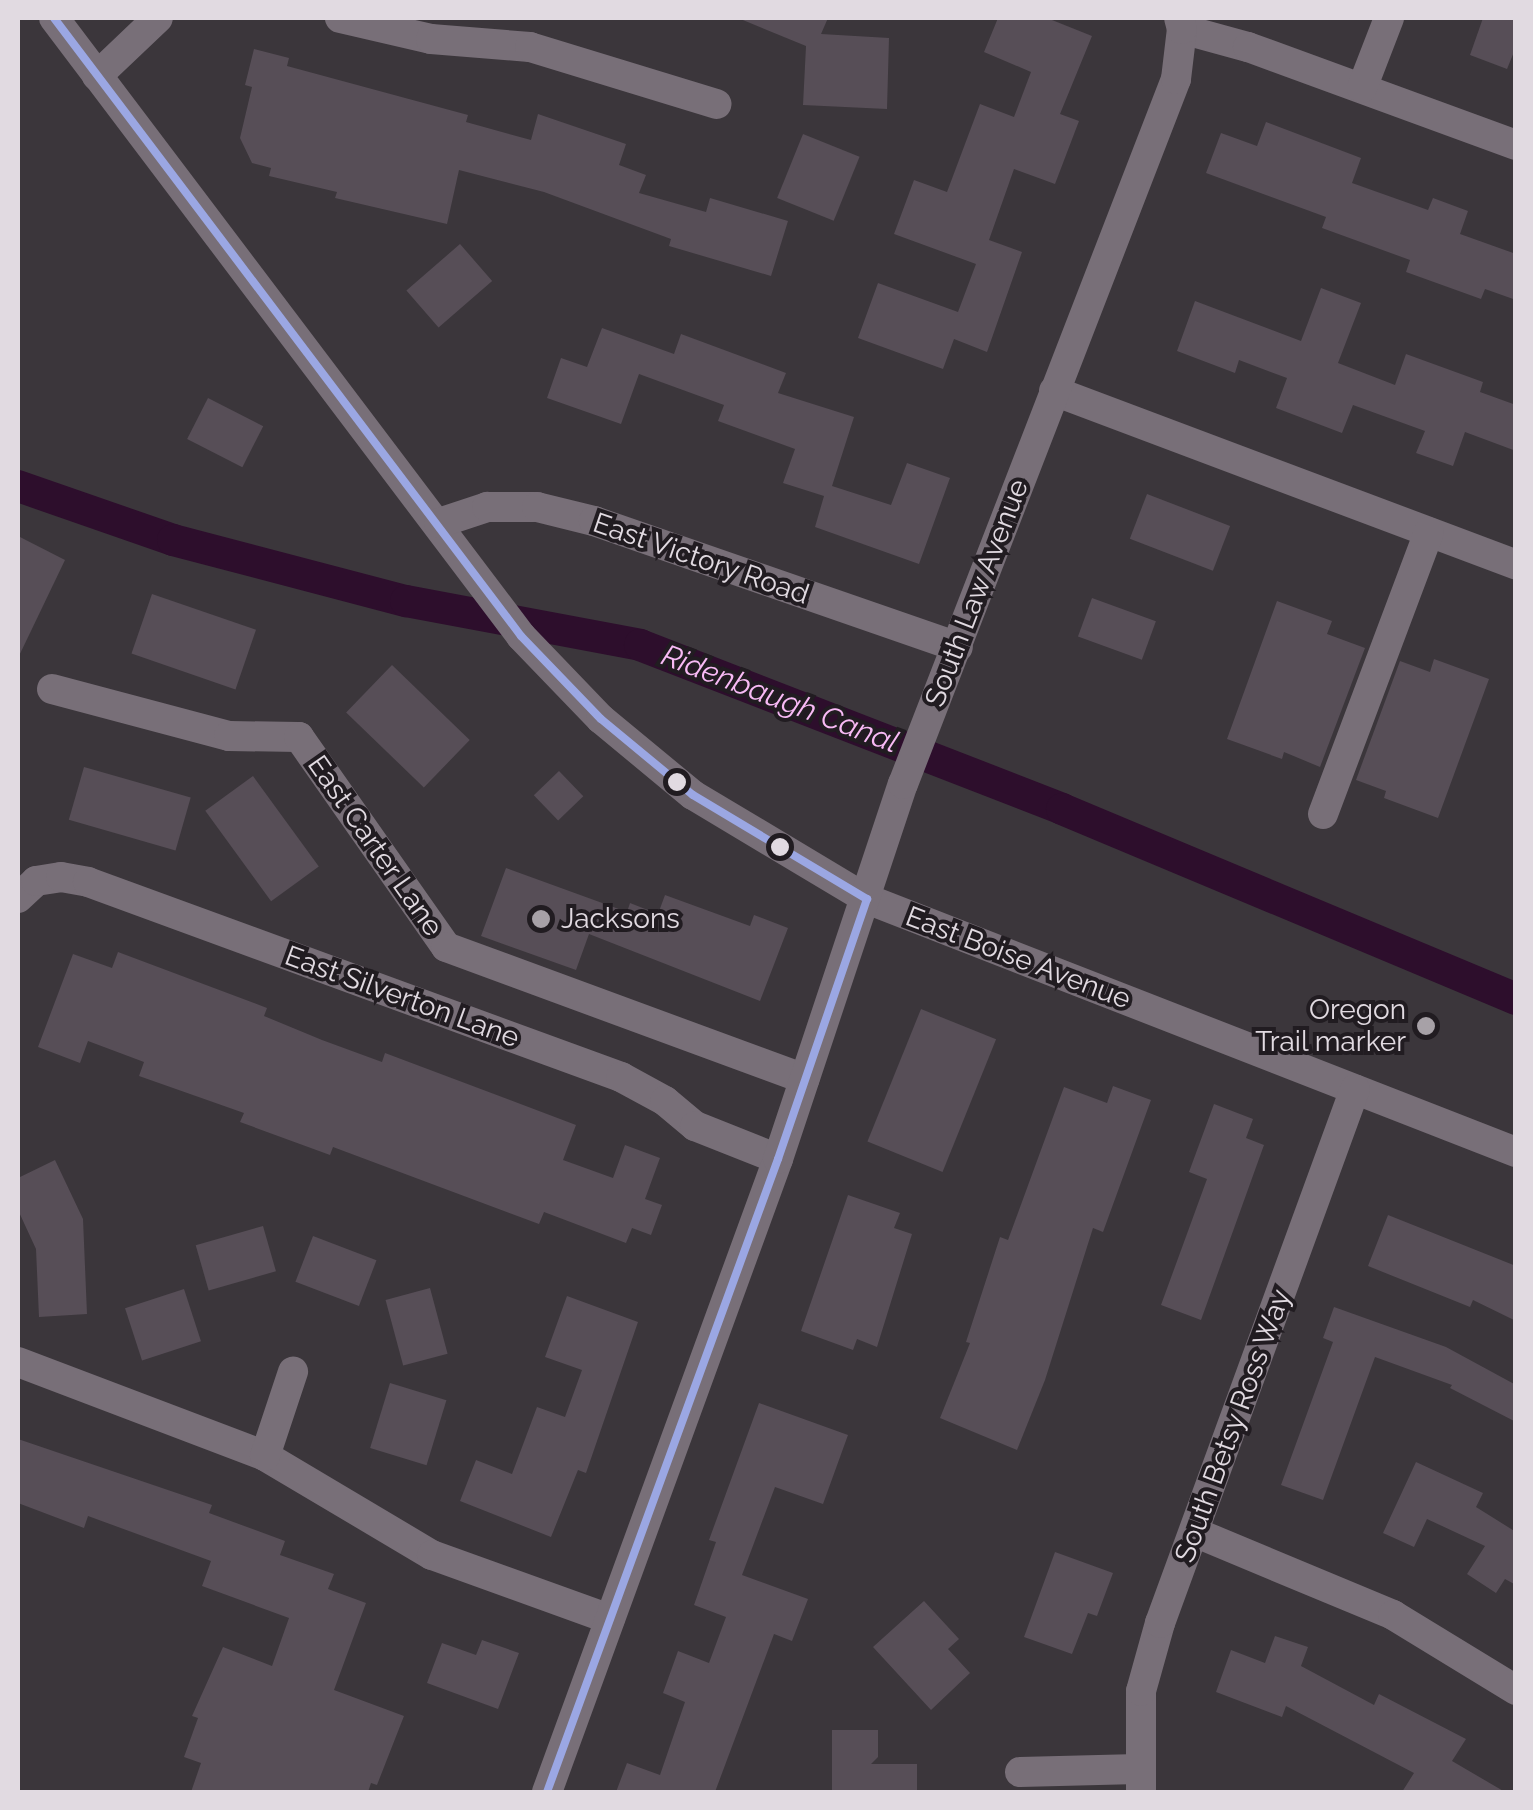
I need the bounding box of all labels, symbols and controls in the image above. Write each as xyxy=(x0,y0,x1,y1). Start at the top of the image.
street label: South Law Avenue xyxy=(918,474,1036,712)
street label: East Victory Road xyxy=(588,506,814,612)
water label: Ridenbaugh Canal xyxy=(656,637,904,761)
street label: East Carter Lane xyxy=(300,749,450,943)
unlabelled marker xyxy=(667,772,687,792)
unlabelled marker xyxy=(770,837,790,857)
street label: East Boise Avenue xyxy=(900,899,1136,1017)
place label: Jacksons xyxy=(561,902,680,936)
marker: Jacksons xyxy=(530,908,552,930)
street label: East Silverton Lane xyxy=(280,939,524,1055)
place label: Oregon Trail marker xyxy=(1254,993,1406,1059)
marker: Oregon Trail marker xyxy=(1415,1015,1437,1037)
street label: South Betsy Ross Way xyxy=(1168,1284,1298,1568)

